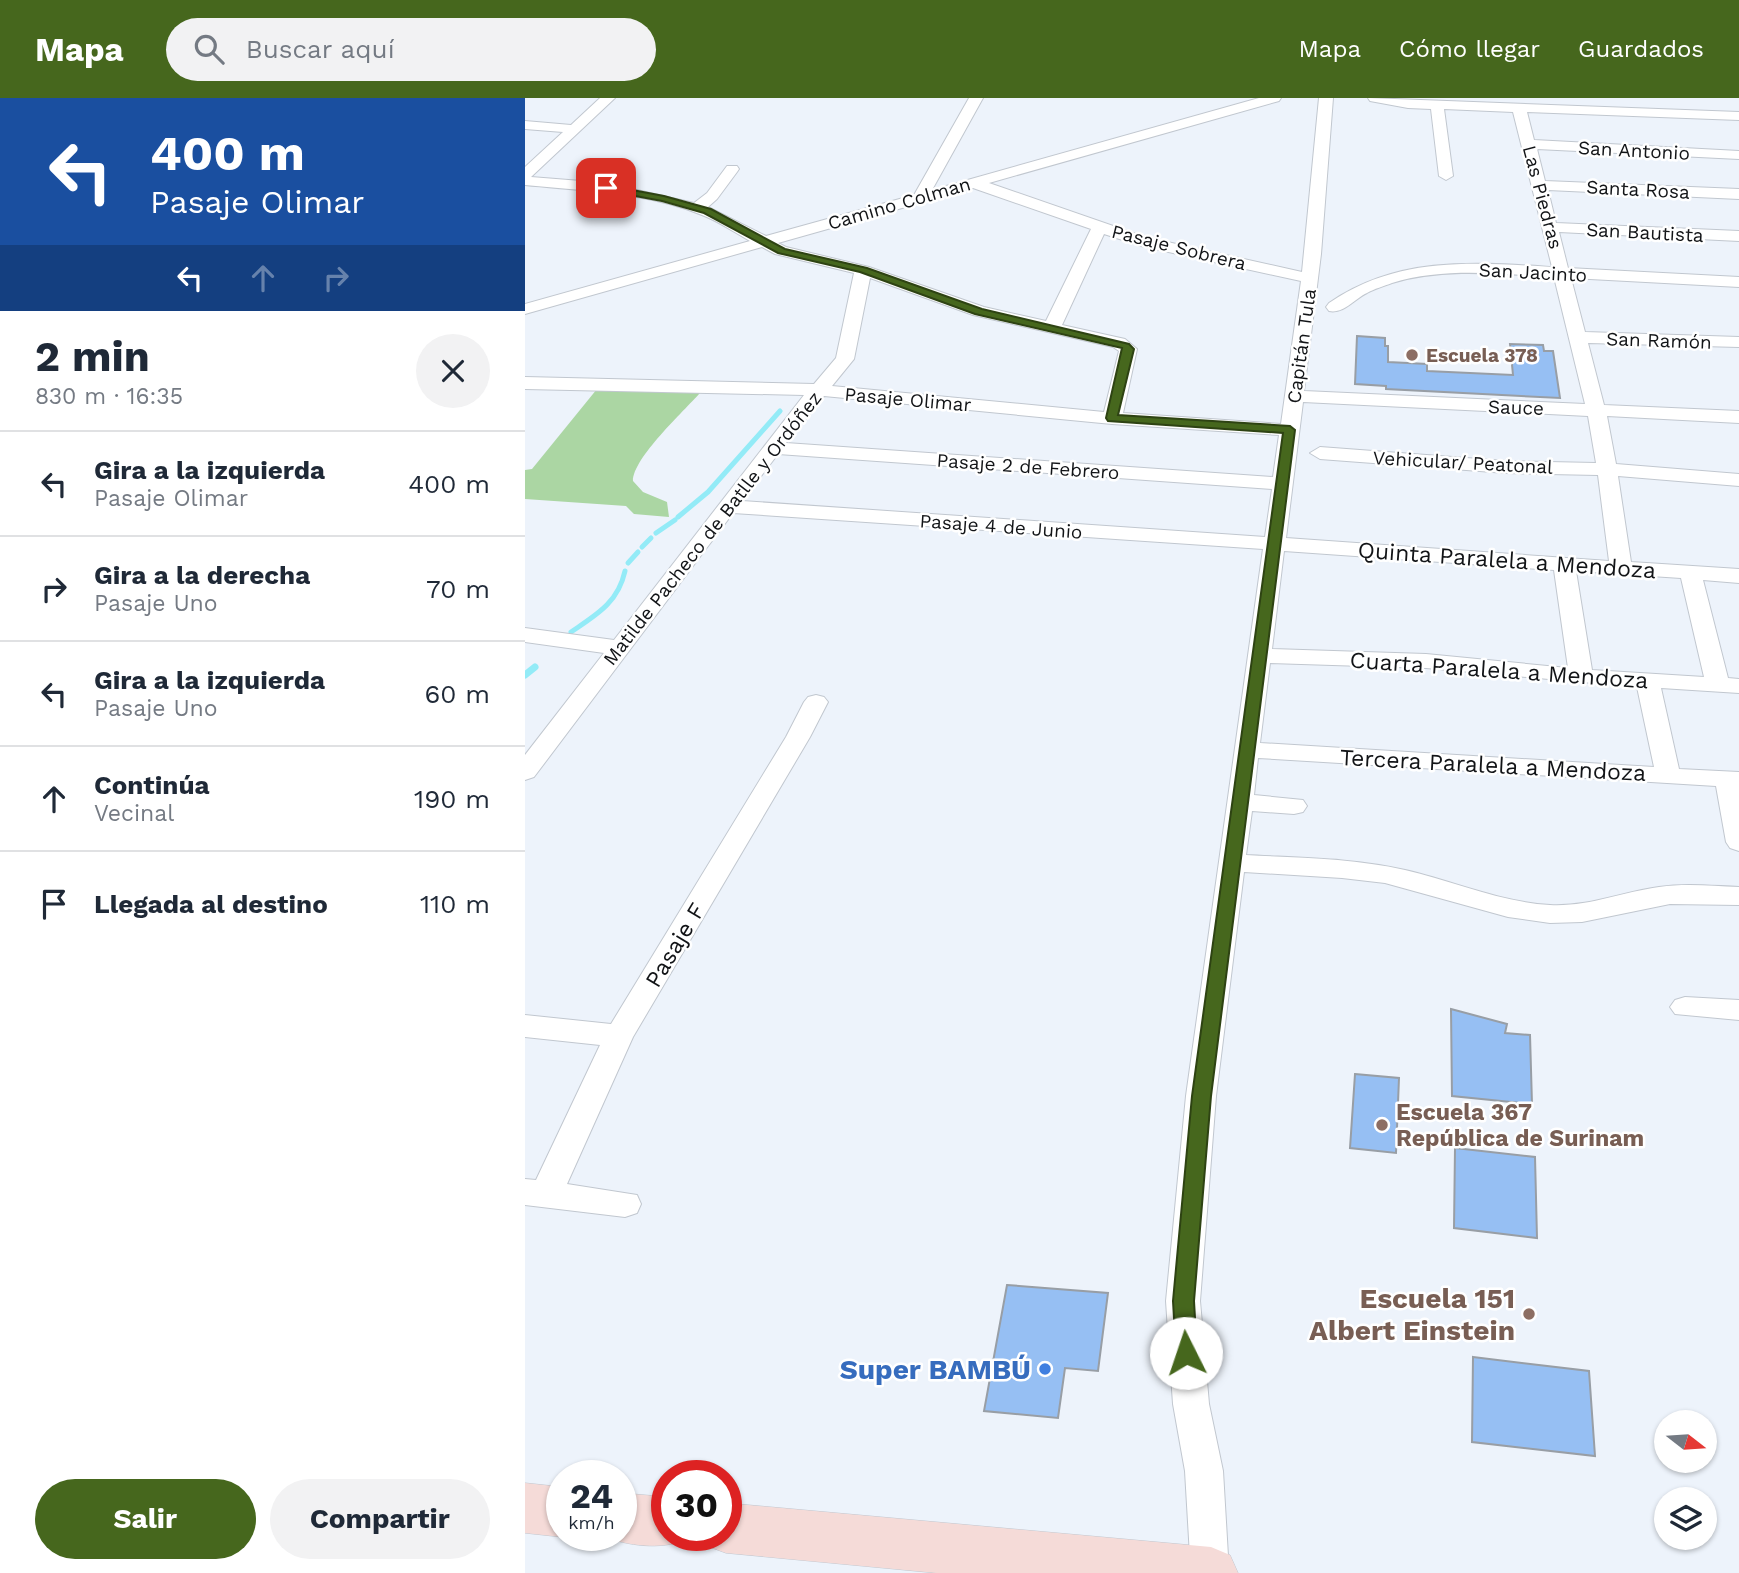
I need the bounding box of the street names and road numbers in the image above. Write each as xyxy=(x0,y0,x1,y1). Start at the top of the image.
street label: San Antonio xyxy=(1577,136,1690,165)
street label: Las Piedras xyxy=(1518,143,1567,251)
street label: Camino Colman xyxy=(825,172,973,235)
street label: Santa Rosa xyxy=(1586,175,1691,204)
street label: San Bautista xyxy=(1586,218,1705,247)
street label: Pasaje Sobrera xyxy=(1109,220,1249,275)
street label: San Jacinto xyxy=(1478,258,1588,287)
street label: Capitán Tula xyxy=(1282,287,1321,405)
street label: San Ramón xyxy=(1606,327,1712,354)
street label: Pasaje Olimar xyxy=(844,382,973,417)
street label: Matilde Pacheco de Batlle y Ordóñez xyxy=(598,387,826,670)
street label: Sauce xyxy=(1488,395,1544,420)
street label: Vehicular/ Peatonal xyxy=(1372,446,1554,479)
street label: Pasaje 2 de Febrero xyxy=(936,449,1120,484)
street label: Pasaje 4 de Junio xyxy=(919,509,1083,544)
street label: Quinta Paralela a Mendoza xyxy=(1357,537,1657,584)
street label: Cuarta Paralela a Mendoza xyxy=(1349,647,1649,694)
street label: Tercera Paralela a Mendoza xyxy=(1339,744,1647,787)
street label: Pasaje F xyxy=(640,898,711,992)

